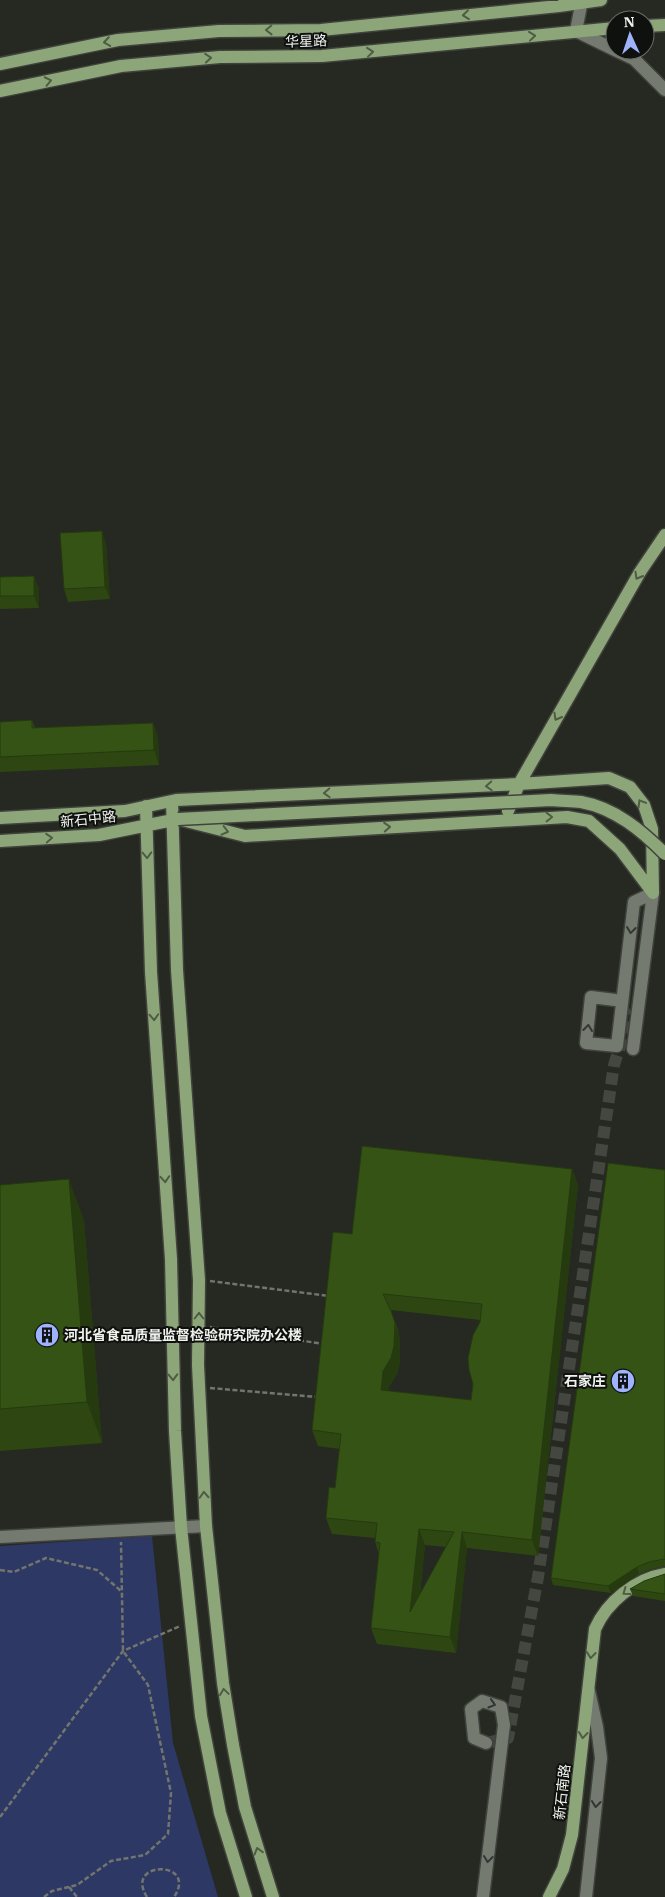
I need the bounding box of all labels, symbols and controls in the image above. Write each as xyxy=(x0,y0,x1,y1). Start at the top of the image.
one-way arrow xyxy=(461,9,469,20)
north arrow xyxy=(605,10,655,60)
text: N xyxy=(623,13,635,31)
one-way arrow xyxy=(265,25,273,36)
one-way arrow xyxy=(528,30,536,41)
street label: 华星路 xyxy=(285,31,327,51)
one-way arrow xyxy=(103,36,111,46)
one-way arrow xyxy=(367,46,375,57)
one-way arrow xyxy=(205,53,213,64)
one-way arrow xyxy=(43,76,52,87)
one-way arrow xyxy=(634,570,644,579)
one-way arrow xyxy=(554,711,564,720)
one-way arrow xyxy=(485,780,493,791)
one-way arrow xyxy=(323,788,331,799)
one-way arrow xyxy=(637,799,647,808)
street label: 新石中路 xyxy=(59,807,117,831)
one-way arrow xyxy=(546,812,553,822)
one-way arrow xyxy=(383,821,391,832)
one-way arrow xyxy=(220,825,229,836)
one-way arrow xyxy=(45,832,53,843)
one-way arrow xyxy=(142,851,153,859)
one-way arrow xyxy=(626,926,637,934)
one-way arrow xyxy=(148,1014,159,1022)
one-way arrow xyxy=(582,1024,593,1032)
one-way arrow xyxy=(160,1176,171,1184)
one-way arrow xyxy=(194,1311,204,1319)
building icon: 河北省食品质量监督检验研究院办公楼 xyxy=(34,1322,60,1348)
place label: 河北省食品质量监督检验研究院办公楼 xyxy=(64,1326,302,1344)
building icon: 石家庄 xyxy=(610,1368,636,1394)
place label: 石家庄 xyxy=(564,1372,606,1390)
one-way arrow xyxy=(168,1373,178,1381)
one-way arrow xyxy=(199,1491,210,1499)
one-way arrow xyxy=(622,1586,632,1595)
one-way arrow xyxy=(586,1651,597,1659)
one-way arrow xyxy=(219,1688,230,1696)
one-way arrow xyxy=(487,1698,495,1708)
one-way arrow xyxy=(578,1731,589,1739)
street label: 新石南路 xyxy=(550,1763,574,1821)
one-way arrow xyxy=(591,1800,602,1808)
one-way arrow xyxy=(253,1847,263,1855)
one-way arrow xyxy=(483,1854,493,1863)

